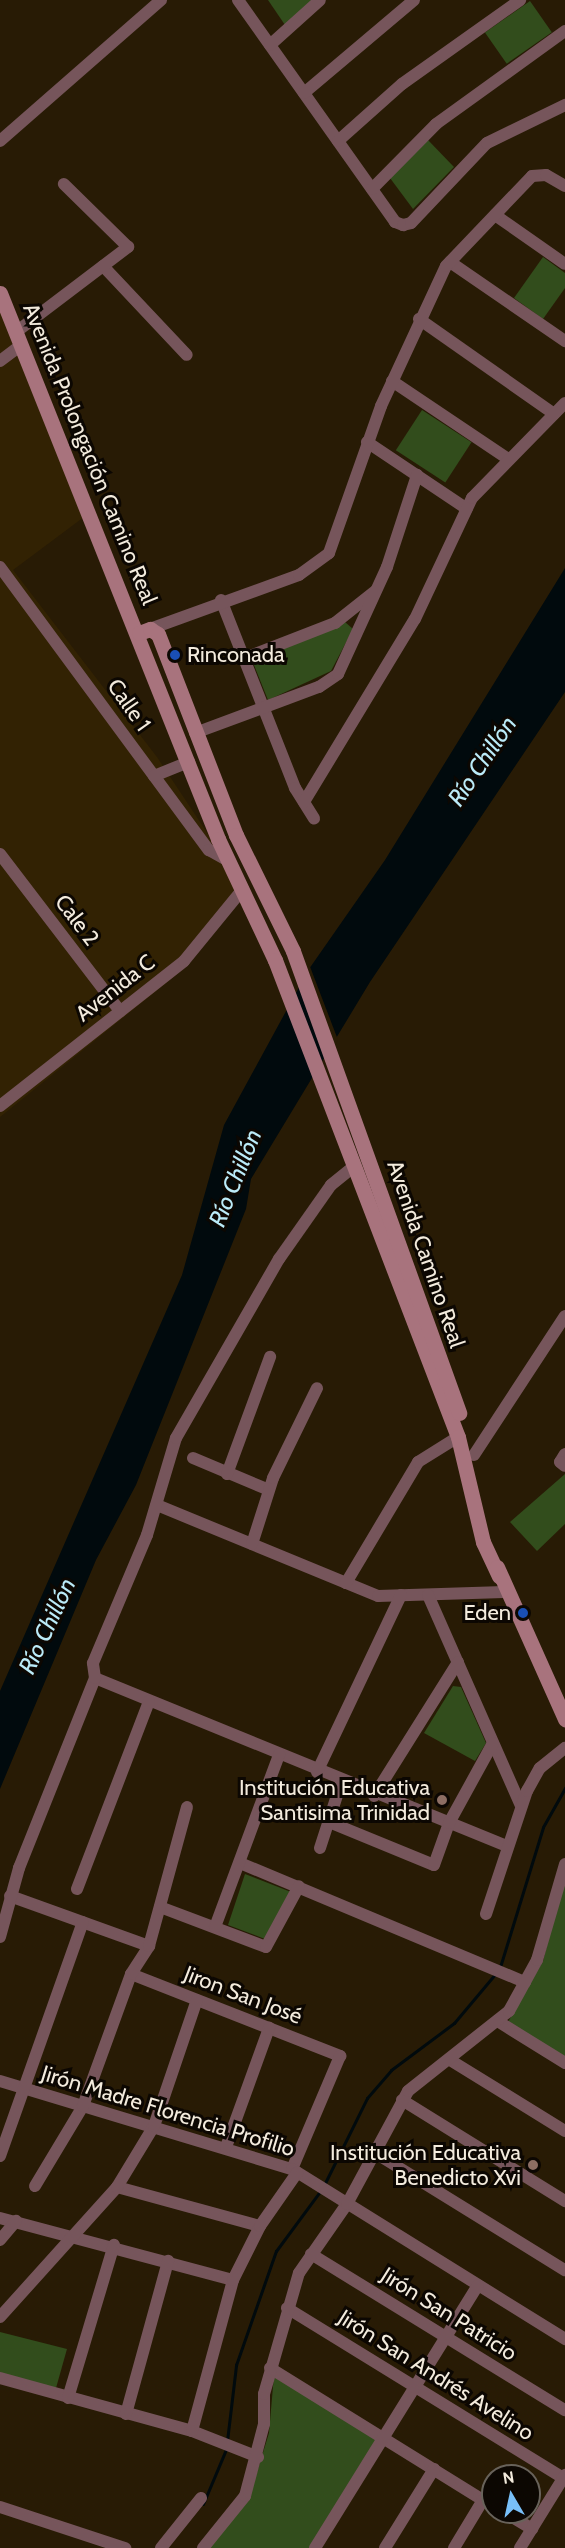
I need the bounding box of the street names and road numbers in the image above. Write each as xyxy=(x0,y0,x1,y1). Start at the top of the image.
street label: Avenida Prolongación Camino Real xyxy=(17,299,163,609)
street label: Calle 1 xyxy=(102,674,156,736)
street label: Cale 2 xyxy=(49,889,105,951)
street label: Avenida C xyxy=(70,949,160,1027)
street label: Avenida Camino Real xyxy=(382,1157,470,1351)
street label: Jiron San José xyxy=(180,1960,306,2030)
street label: Jirón Madre Florencia Profilio xyxy=(38,2060,298,2162)
street label: Jirón San Patricio xyxy=(376,2262,522,2366)
street label: Jirón San Andrés Avelino xyxy=(333,2304,539,2446)

